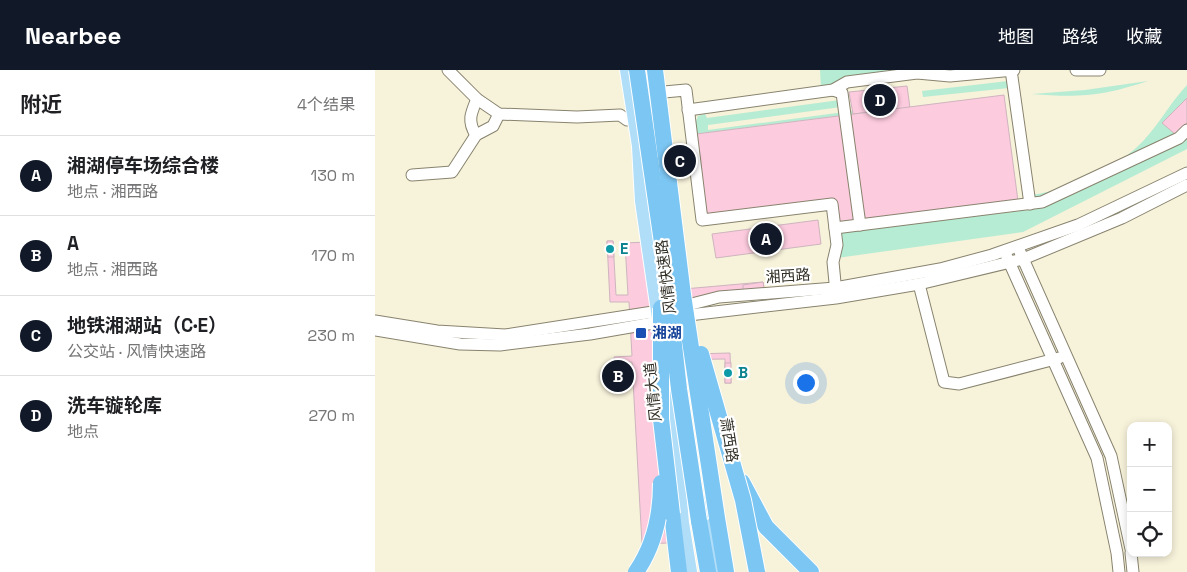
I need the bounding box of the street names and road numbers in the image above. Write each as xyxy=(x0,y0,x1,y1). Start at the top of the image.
street label: 风情快速路 xyxy=(652,239,680,315)
street label: 湘西路 xyxy=(765,264,811,287)
street label: 风情大道 xyxy=(640,361,665,423)
street label: 萧西路 xyxy=(717,416,742,464)

